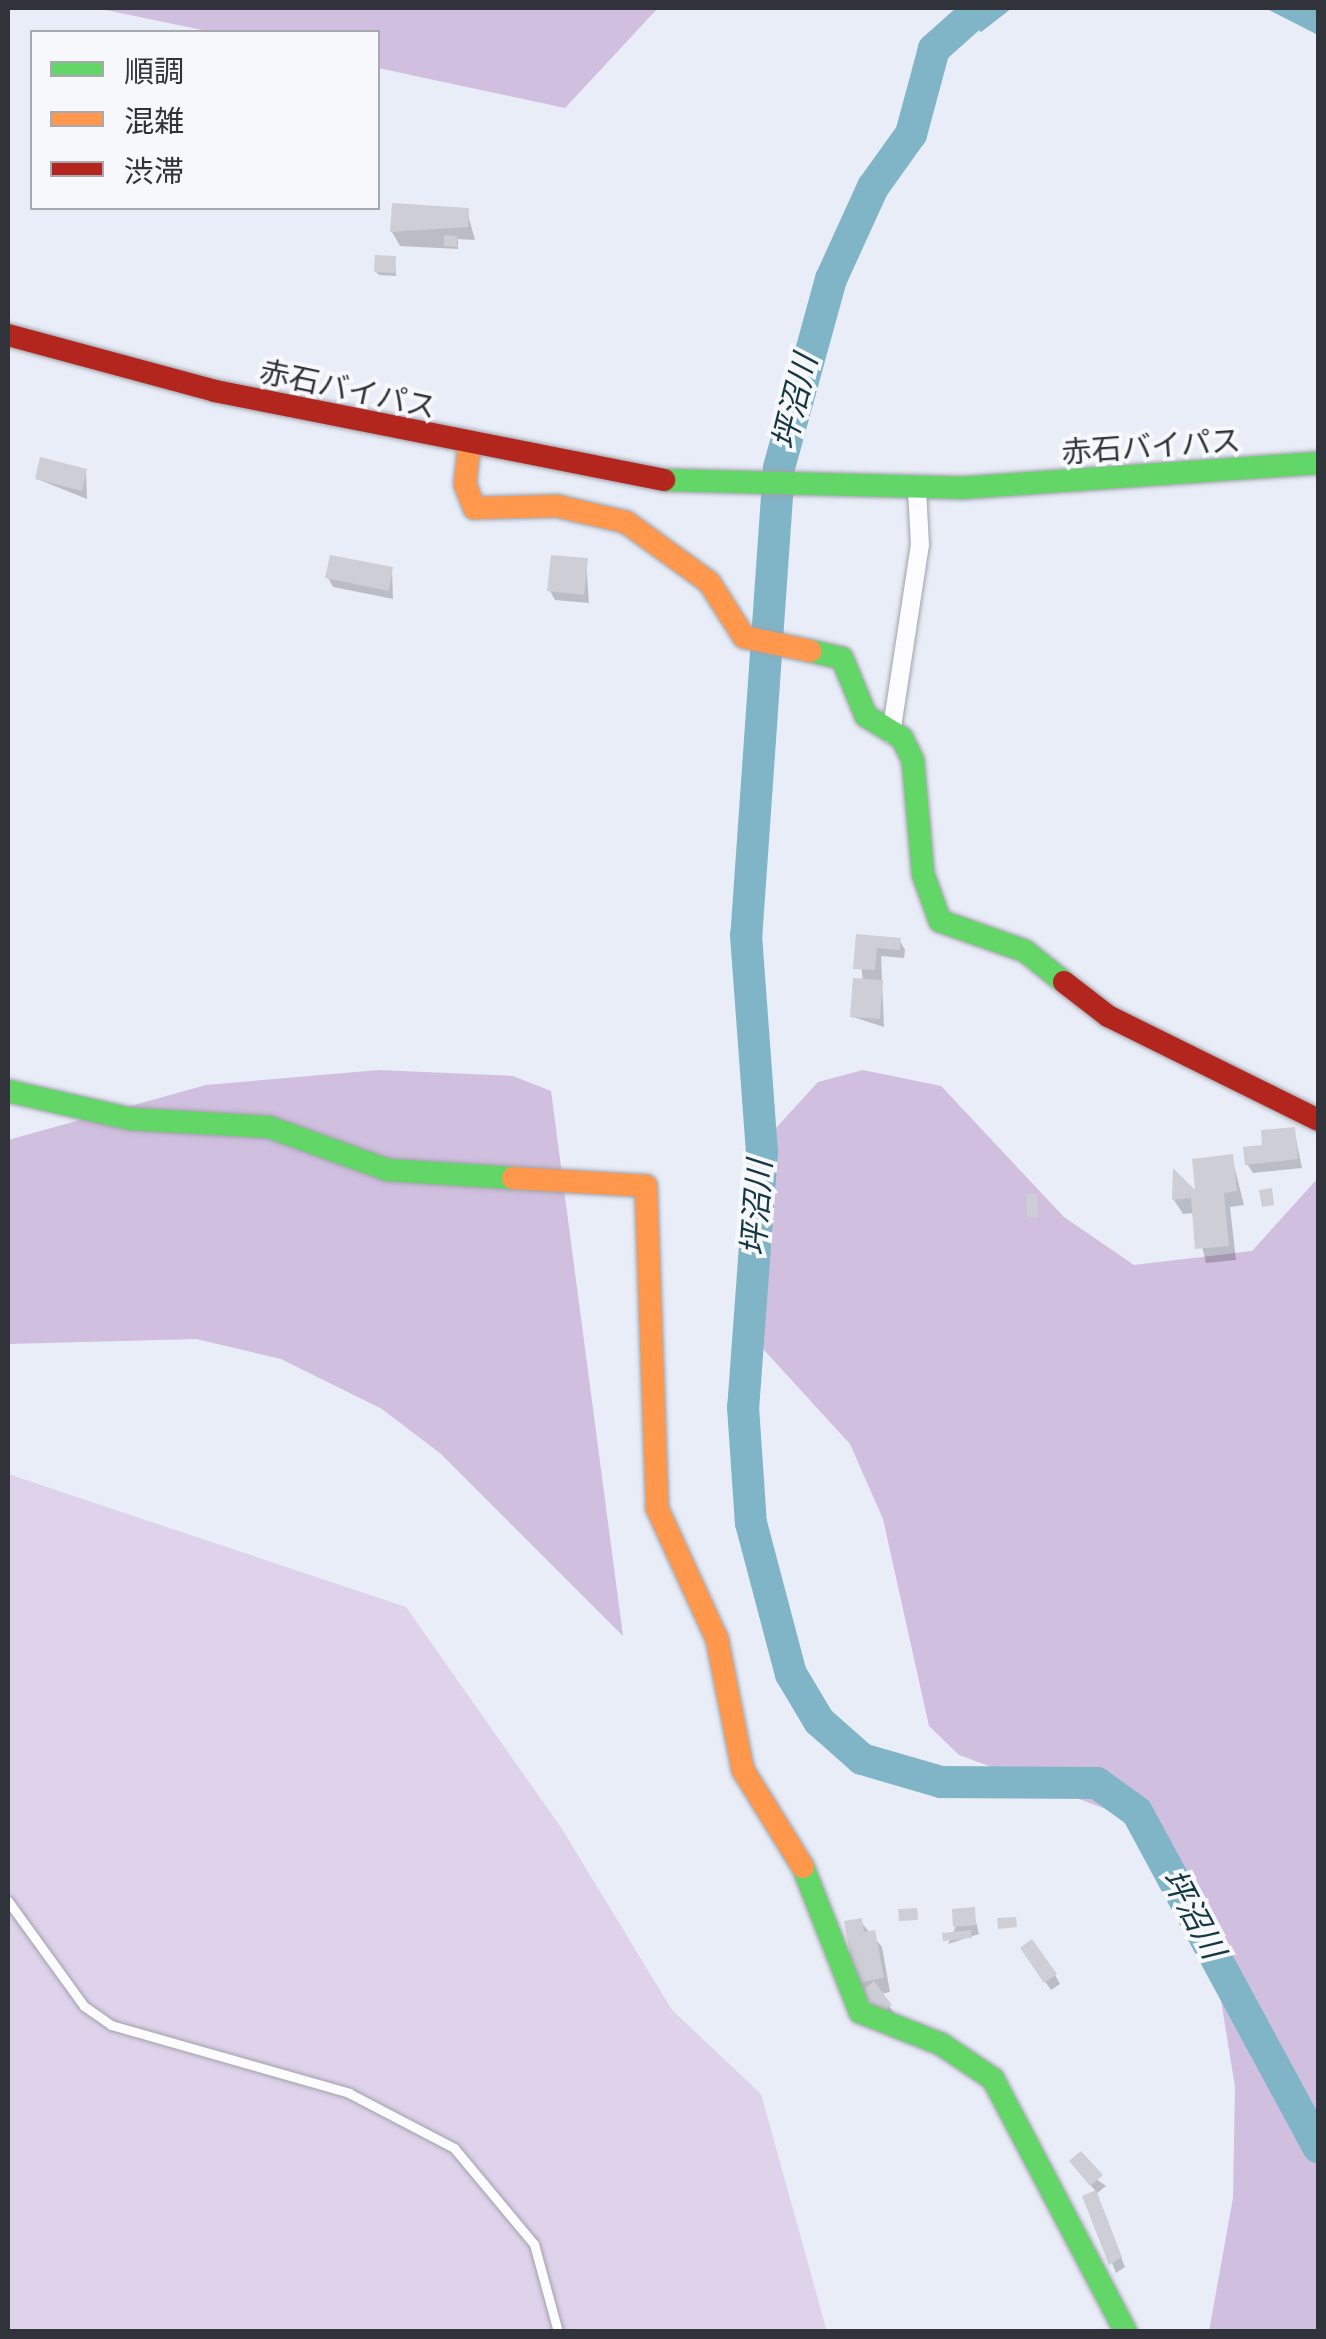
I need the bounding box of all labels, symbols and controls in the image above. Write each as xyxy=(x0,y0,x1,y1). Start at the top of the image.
legend xyxy=(30,30,380,210)
text: 順調 xyxy=(124,52,184,90)
text: 混雑 xyxy=(124,102,184,140)
text: 渋滞 xyxy=(124,152,184,190)
water label: 坪沼川 xyxy=(765,351,825,453)
street label: 赤石バイパス xyxy=(256,353,440,425)
street label: 赤石バイパス xyxy=(1060,422,1242,470)
water label: 坪沼川 xyxy=(734,1159,780,1257)
water label: 坪沼川 xyxy=(1154,1863,1232,1965)

